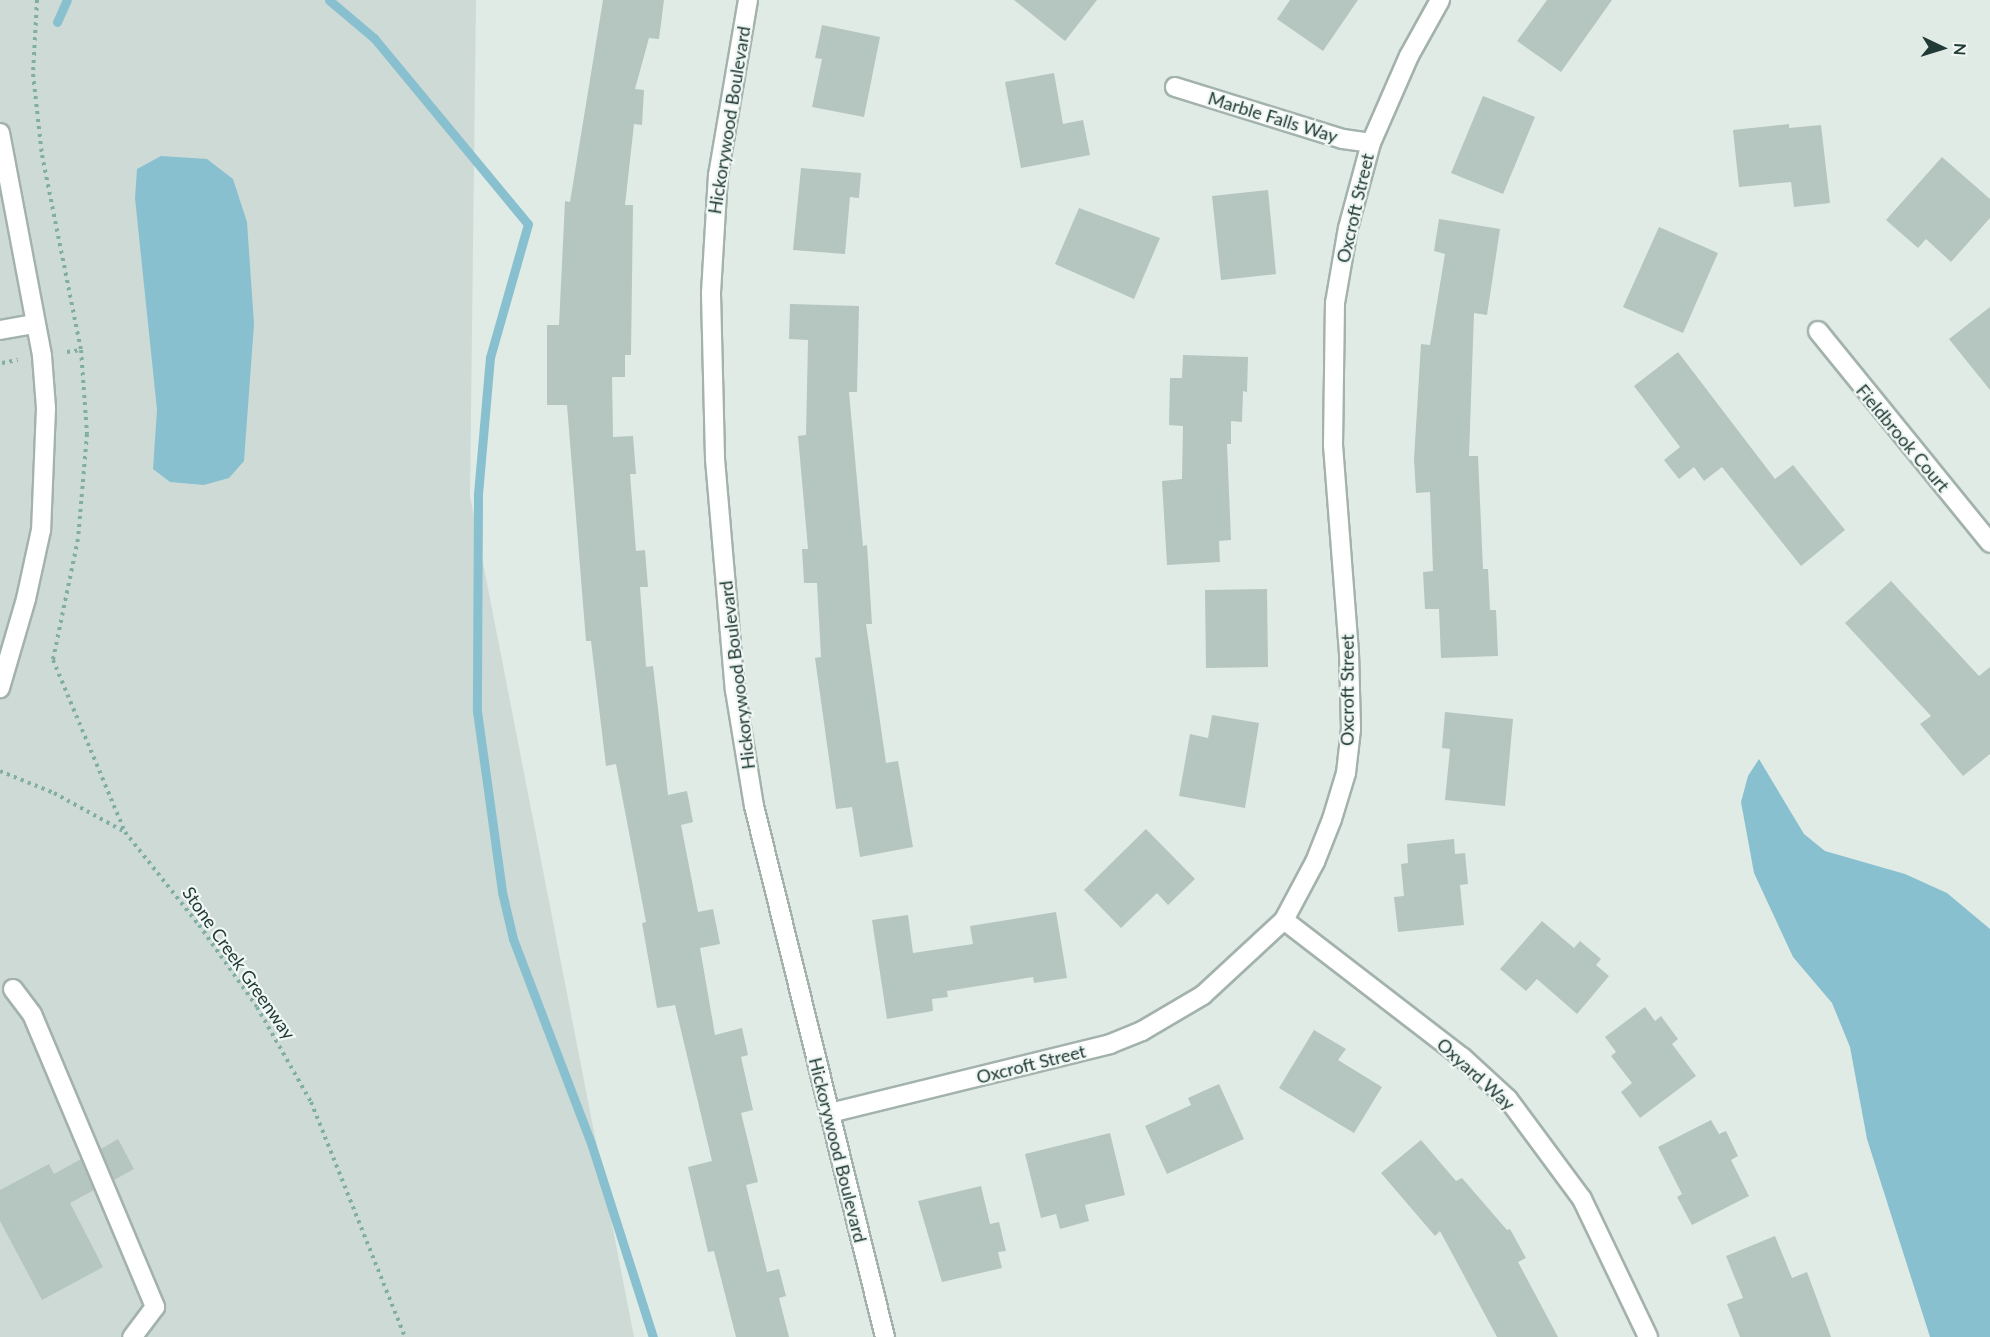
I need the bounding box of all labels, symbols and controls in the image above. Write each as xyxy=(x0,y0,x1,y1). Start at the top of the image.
north arrow xyxy=(1912,18,1972,78)
street label: Hickorywood Boulevard xyxy=(703,25,755,215)
text: N xyxy=(1951,42,1970,56)
street label: Marble Falls Way xyxy=(1205,87,1341,147)
street label: Oxcroft Street xyxy=(1332,151,1378,265)
street label: Fieldbrook Court xyxy=(1852,380,1954,496)
street label: Hickorywood Boulevard xyxy=(715,579,759,771)
street label: Oxcroft Street xyxy=(1336,634,1358,746)
street label: Stone Creek Greenway xyxy=(178,883,300,1043)
street label: Oxyard Way xyxy=(1432,1033,1520,1115)
street label: Oxcroft Street xyxy=(974,1040,1088,1088)
street label: Hickorywood Boulevard xyxy=(805,1055,871,1245)

